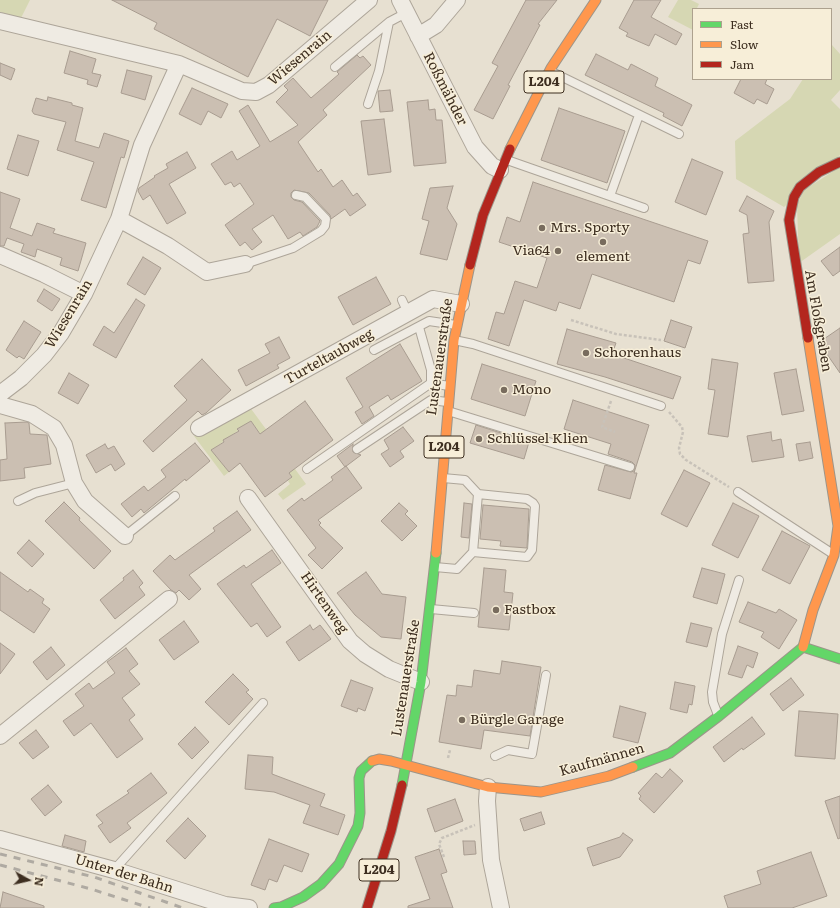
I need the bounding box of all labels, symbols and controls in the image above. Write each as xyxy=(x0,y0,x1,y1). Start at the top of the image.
legend xyxy=(692,8,832,80)
text: Fast xyxy=(730,15,753,33)
street label: Wiesenrain xyxy=(265,27,335,89)
text: Slow xyxy=(730,35,758,53)
street label: Roßmähder xyxy=(419,50,471,128)
text: Jam xyxy=(730,55,754,73)
road number: L204 xyxy=(524,71,564,93)
place label: Mrs. Sporty xyxy=(550,220,629,236)
marker: Mrs. Sporty xyxy=(537,223,547,233)
marker: element xyxy=(598,237,608,247)
place label: Via64 xyxy=(512,243,550,259)
marker: Via64 xyxy=(553,246,563,256)
place label: element xyxy=(576,249,630,265)
street label: Am Floßgraben xyxy=(801,269,835,373)
street label: Wiesenrain xyxy=(42,276,96,352)
street label: Lustenauerstraße xyxy=(423,297,457,417)
street label: Turteltaubweg xyxy=(281,326,377,388)
place label: Schorenhaus xyxy=(594,345,681,361)
marker: Schorenhaus xyxy=(581,348,591,358)
place label: Mono xyxy=(512,382,551,398)
marker: Mono xyxy=(499,385,509,395)
place label: Schlüssel Klien xyxy=(487,431,588,447)
marker: Schlüssel Klien xyxy=(474,434,484,444)
road number: L204 xyxy=(424,436,464,458)
street label: Hirtenweg xyxy=(297,569,351,637)
place label: Fastbox xyxy=(504,602,556,618)
marker: Fastbox xyxy=(491,605,501,615)
street label: Lustenauerstraße xyxy=(388,618,424,738)
place label: Bürgle Garage xyxy=(470,712,564,728)
marker: Bürgle Garage xyxy=(457,715,467,725)
street label: Kaufmännen xyxy=(558,740,646,780)
street label: Unter der Bahn xyxy=(73,851,175,897)
road number: L204 xyxy=(359,859,399,881)
north arrow xyxy=(8,860,48,900)
text: N xyxy=(31,876,48,887)

